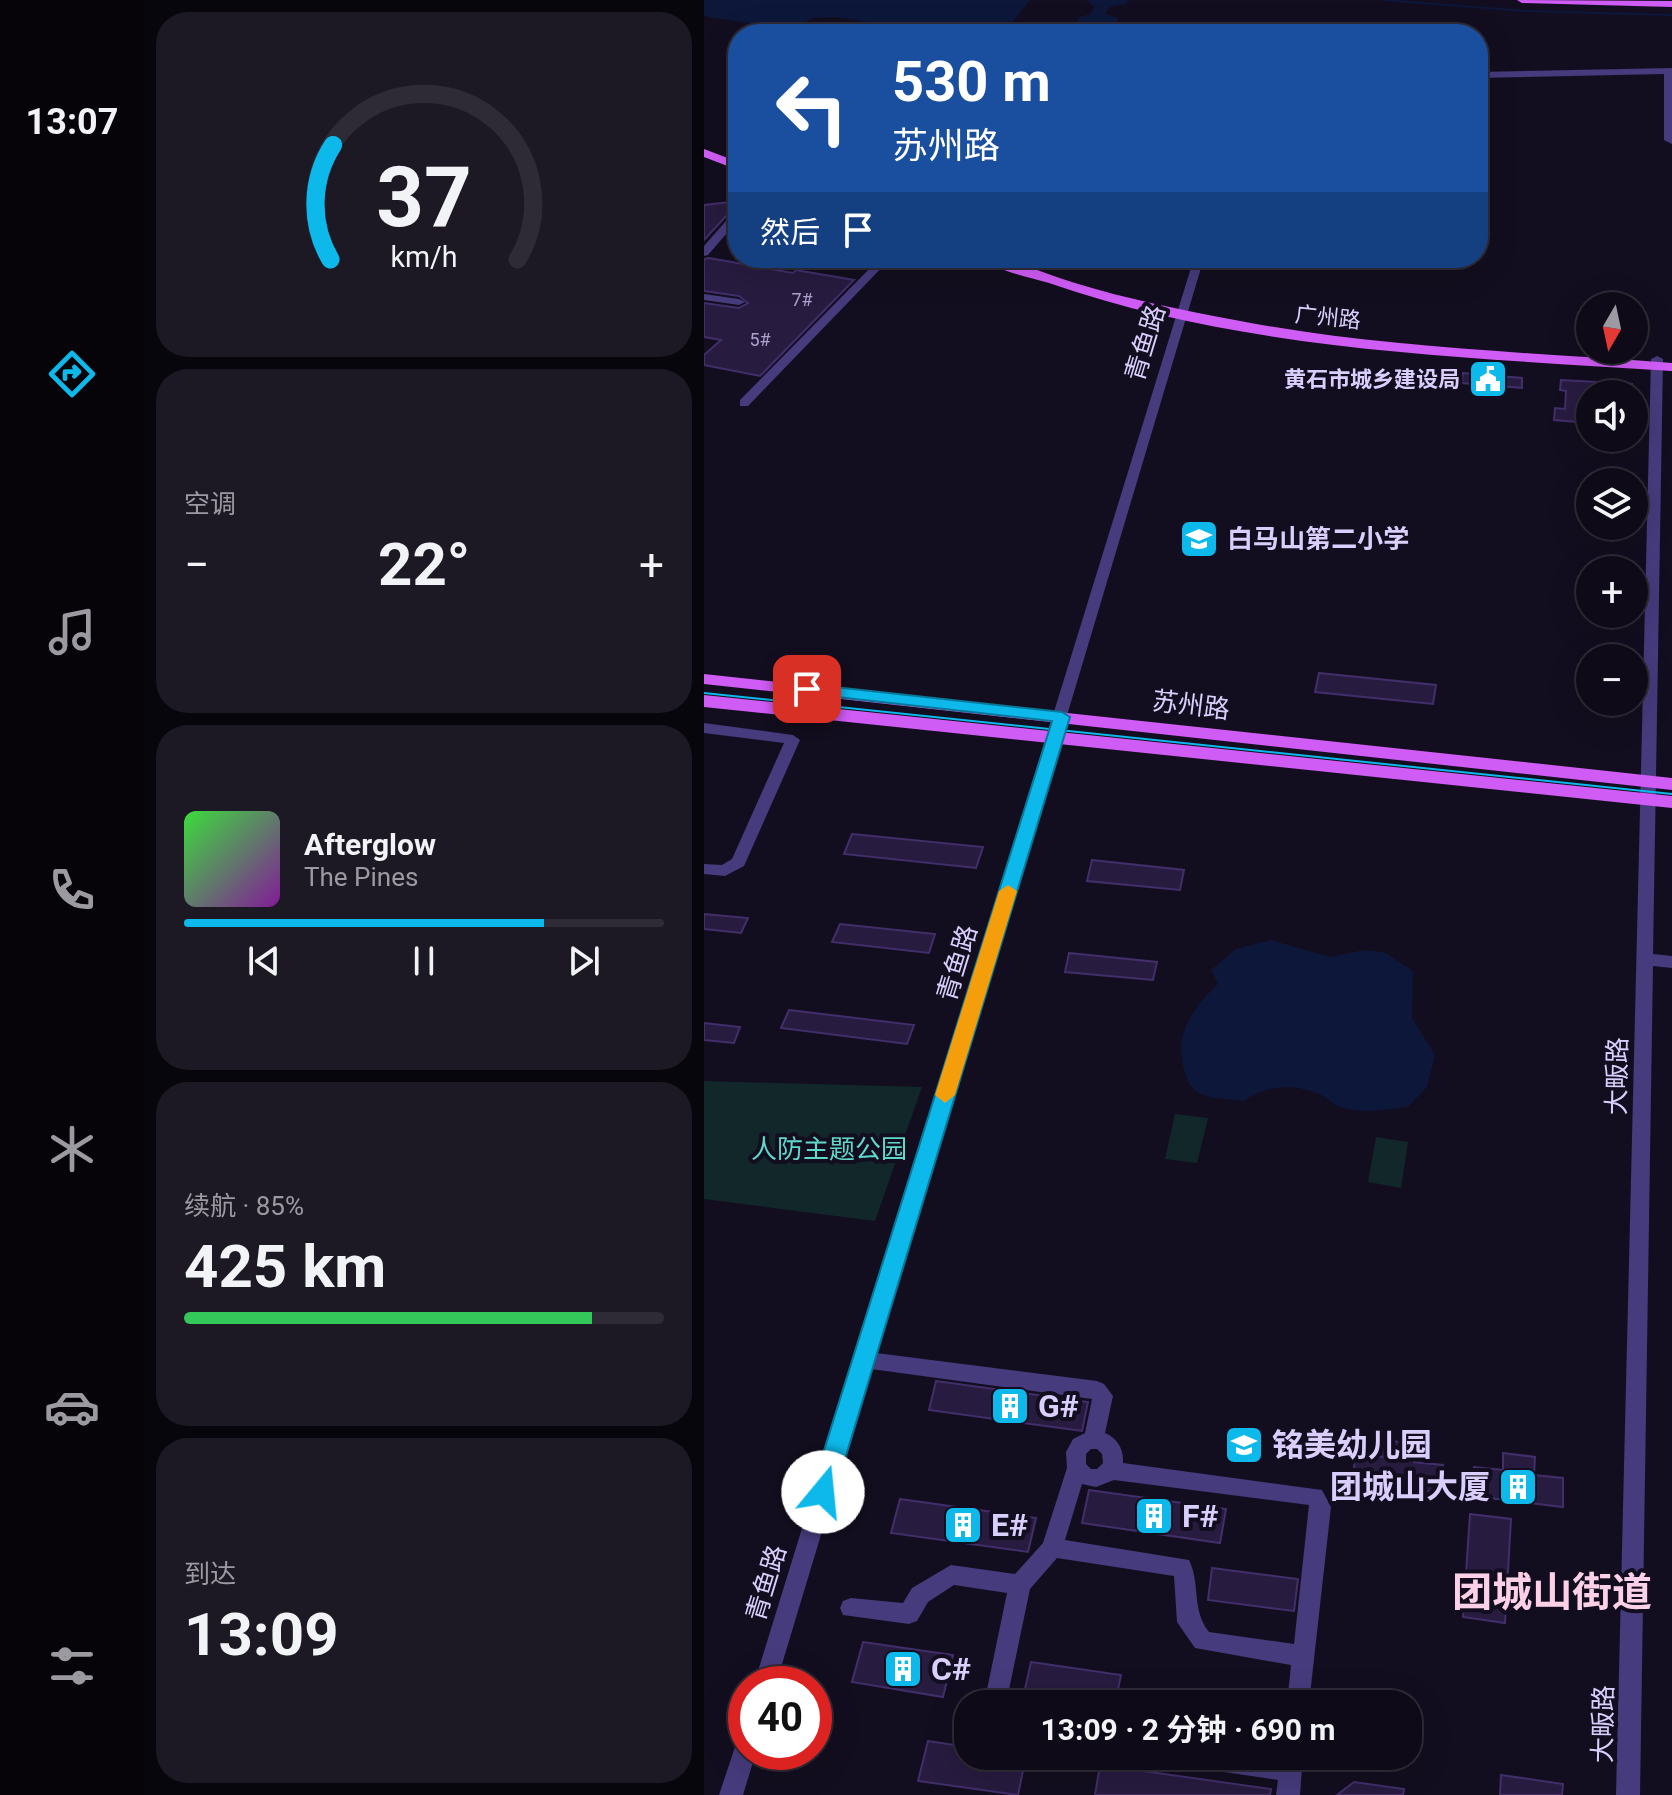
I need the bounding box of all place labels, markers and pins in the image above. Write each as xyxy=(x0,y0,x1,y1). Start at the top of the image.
public building icon: 黄石市城乡建设局 xyxy=(1467,358,1509,400)
place label: 黄石市城乡建设局 xyxy=(1284,367,1460,392)
school or university icon: 白马山第二小学 xyxy=(1178,518,1220,560)
place label: 白马山第二小学 xyxy=(1227,524,1409,554)
pin xyxy=(773,655,841,723)
building icon: G# xyxy=(989,1385,1031,1427)
place label: G# xyxy=(1038,1387,1079,1425)
school or university icon: 铭美幼儿园 xyxy=(1223,1424,1265,1466)
place label: 铭美幼儿园 xyxy=(1272,1426,1432,1464)
building icon: 团城山大厦 xyxy=(1497,1466,1539,1508)
place label: 团城山大厦 xyxy=(1330,1468,1490,1506)
building icon: F# xyxy=(1133,1495,1175,1537)
place label: F# xyxy=(1182,1497,1219,1535)
building icon: E# xyxy=(942,1504,984,1546)
place label: E# xyxy=(991,1506,1028,1544)
building icon: C# xyxy=(882,1648,924,1690)
place label: C# xyxy=(931,1650,971,1688)

